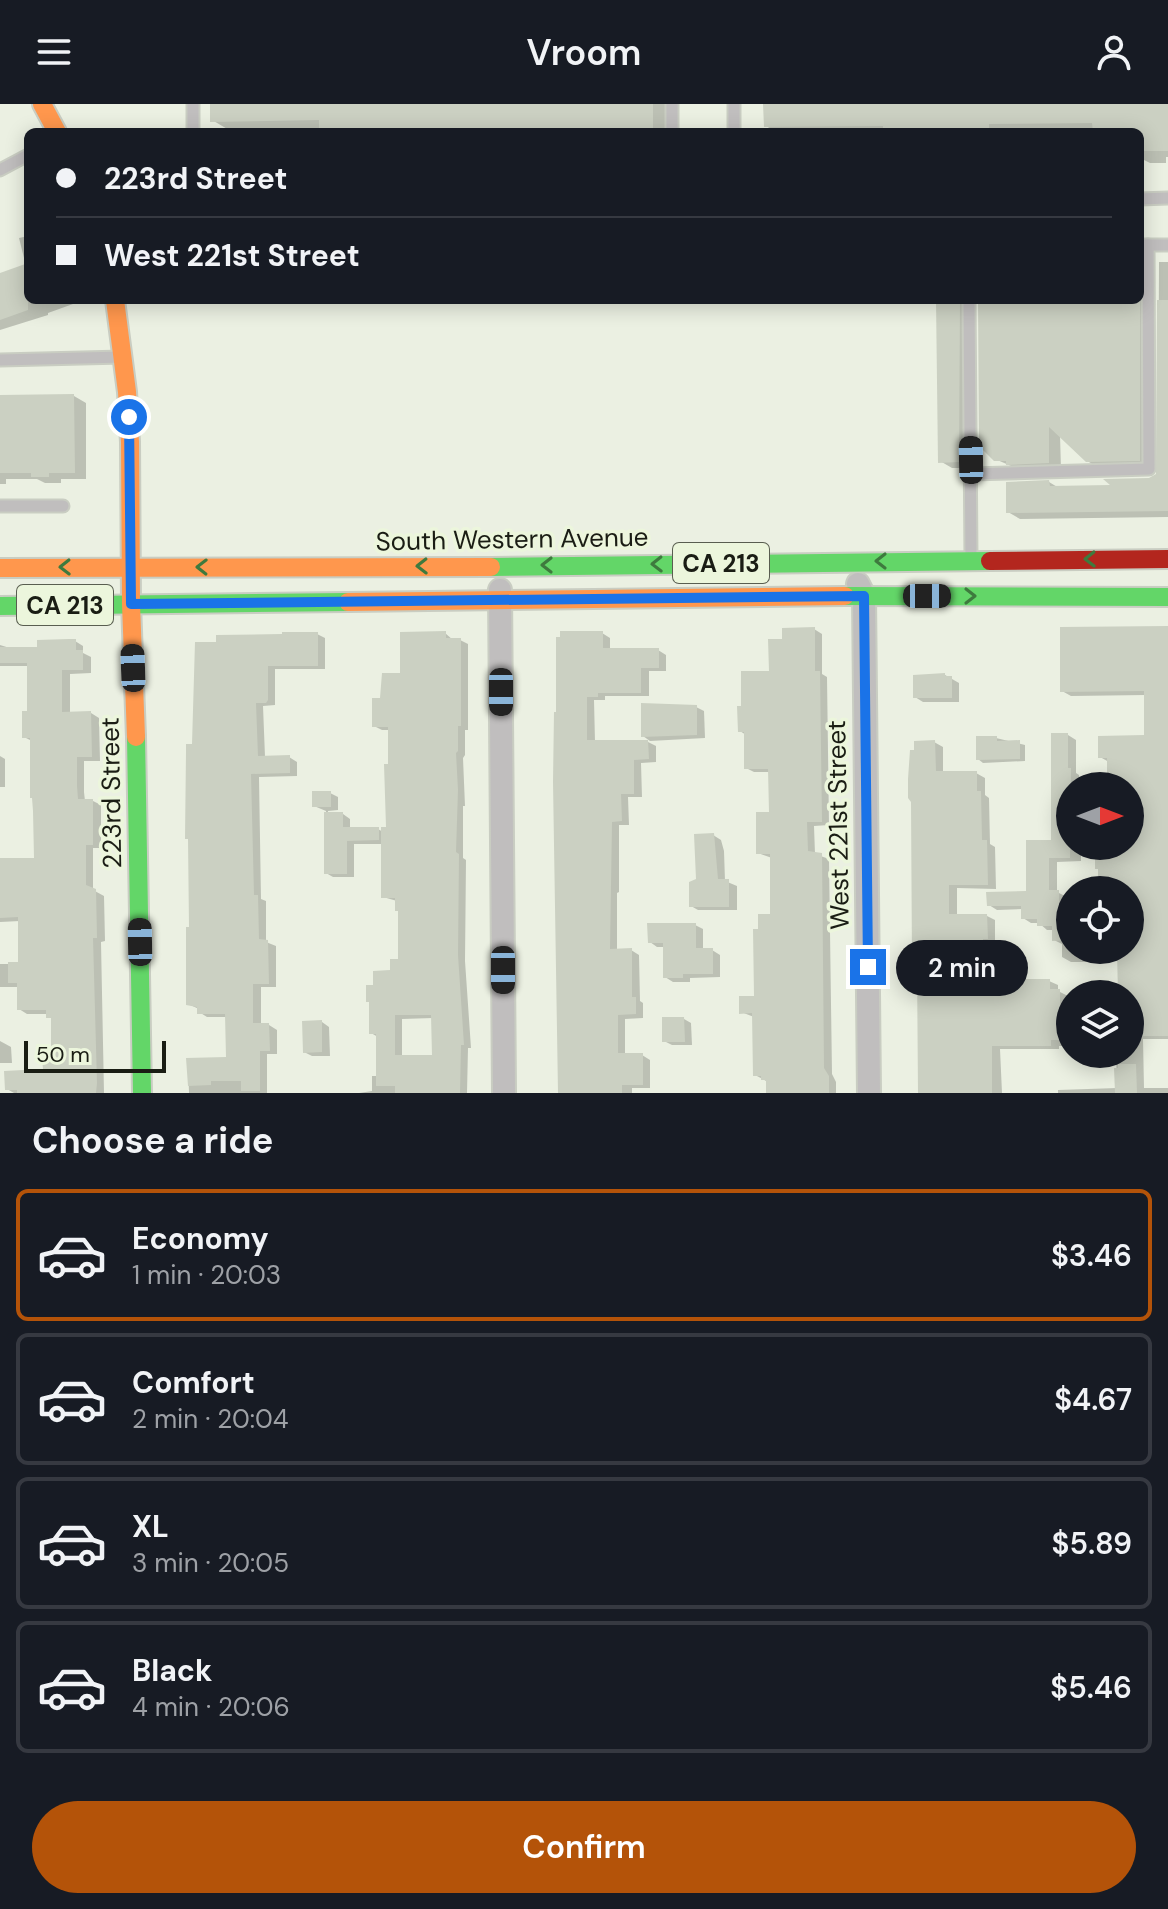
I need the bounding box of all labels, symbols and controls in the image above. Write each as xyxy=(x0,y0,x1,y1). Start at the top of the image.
text: Vroom xyxy=(527,29,641,76)
icon: menu xyxy=(32,30,76,74)
icon: person xyxy=(1092,30,1136,74)
text: 223rd Street xyxy=(104,159,288,198)
text: West 221st Street xyxy=(104,236,360,275)
route start xyxy=(111,399,147,435)
car xyxy=(959,436,983,484)
street label: South Western Avenue xyxy=(375,520,649,558)
road number: CA 213 xyxy=(673,543,769,583)
one-way arrow xyxy=(1083,551,1096,568)
one-way arrow xyxy=(874,552,887,570)
one-way arrow xyxy=(650,555,663,573)
one-way arrow xyxy=(540,556,553,574)
one-way arrow xyxy=(58,558,71,576)
one-way arrow xyxy=(415,558,428,575)
one-way arrow xyxy=(195,559,208,576)
car xyxy=(903,584,951,608)
road number: CA 213 xyxy=(17,585,113,625)
one-way arrow xyxy=(964,587,977,605)
car xyxy=(120,644,146,692)
car xyxy=(489,668,513,716)
street label: 223rd Street xyxy=(93,717,129,869)
street label: West 221st Street xyxy=(819,720,857,930)
north arrow xyxy=(1056,772,1144,860)
map controls xyxy=(1056,772,1144,1068)
button: locate xyxy=(1056,876,1144,964)
car xyxy=(128,918,152,966)
callout: 2 min xyxy=(896,939,1028,995)
car xyxy=(491,946,515,994)
route end xyxy=(850,949,886,985)
text: 2 min xyxy=(928,951,996,985)
button: layers xyxy=(1056,980,1144,1068)
scale bar xyxy=(24,1037,166,1073)
text: 50 m xyxy=(36,1040,90,1069)
text: Choose a ride xyxy=(32,1117,273,1164)
icon: car xyxy=(36,1219,108,1291)
text: Economy xyxy=(132,1219,269,1258)
text: $3.46 xyxy=(1051,1236,1132,1275)
text: 1 min · 20:03 xyxy=(132,1258,281,1292)
icon: car xyxy=(36,1363,108,1435)
text: Comfort xyxy=(132,1363,255,1402)
text: $4.67 xyxy=(1054,1380,1132,1419)
text: 2 min · 20:04 xyxy=(132,1402,289,1436)
icon: car xyxy=(36,1507,108,1579)
text: XL xyxy=(132,1507,169,1546)
text: $5.89 xyxy=(1051,1524,1132,1563)
text: 3 min · 20:05 xyxy=(132,1546,289,1580)
icon: car xyxy=(36,1651,108,1723)
text: Black xyxy=(132,1651,212,1690)
text: $5.46 xyxy=(1050,1668,1132,1707)
text: 4 min · 20:06 xyxy=(132,1690,290,1724)
button: Confirm xyxy=(32,1801,1136,1893)

